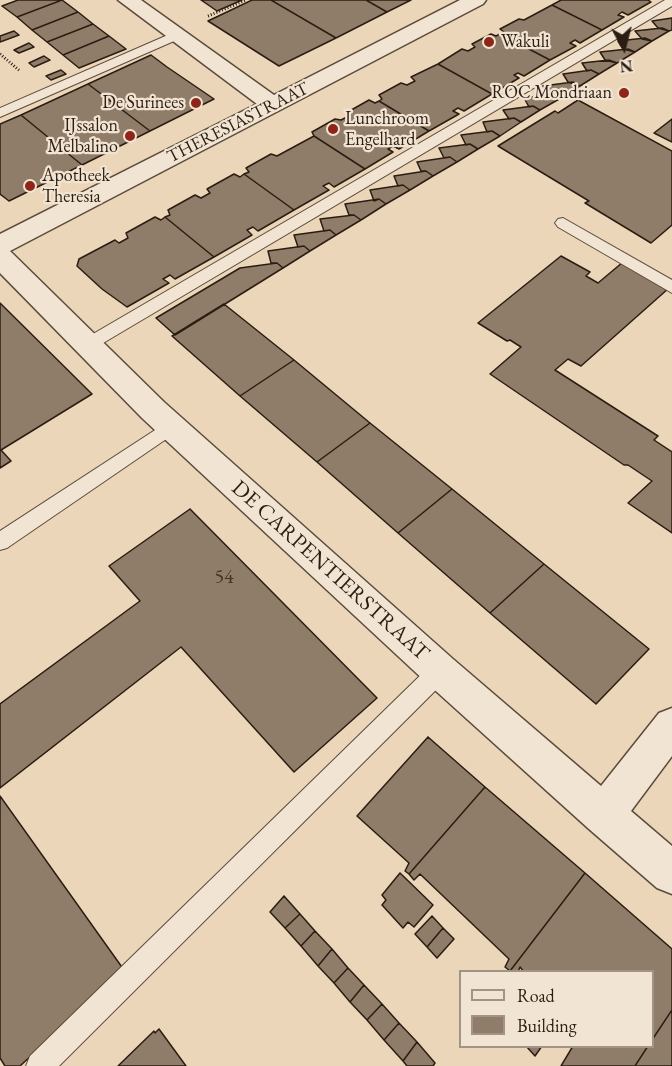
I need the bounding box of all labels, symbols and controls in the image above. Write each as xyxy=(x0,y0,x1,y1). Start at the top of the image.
north arrow xyxy=(594,18,654,78)
place label: Wakuli xyxy=(501,31,550,53)
marker: Wakuli xyxy=(482,35,496,49)
text: N xyxy=(619,55,634,78)
street label: THERESIASTRAAT xyxy=(164,78,312,168)
place label: ROC Mondriaan xyxy=(491,82,612,104)
marker: ROC Mondriaan xyxy=(617,86,631,100)
place label: De Surinees xyxy=(102,92,184,114)
marker: De Surinees xyxy=(189,96,203,110)
place label: Lunchroom Engelhard xyxy=(345,108,429,150)
place label: IJssalon Melbalino xyxy=(48,115,118,158)
marker: Lunchroom Engelhard xyxy=(326,122,340,136)
marker: IJssalon Melbalino xyxy=(123,129,137,143)
place label: Apotheek Theresia xyxy=(42,165,110,207)
marker: Apotheek Theresia xyxy=(23,179,37,193)
street label: DE CARPENTIERSTRAAT xyxy=(226,475,434,667)
house number: 54 xyxy=(214,566,234,590)
legend xyxy=(459,970,654,1048)
text: Road xyxy=(517,984,555,1007)
text: Building xyxy=(517,1014,577,1037)

